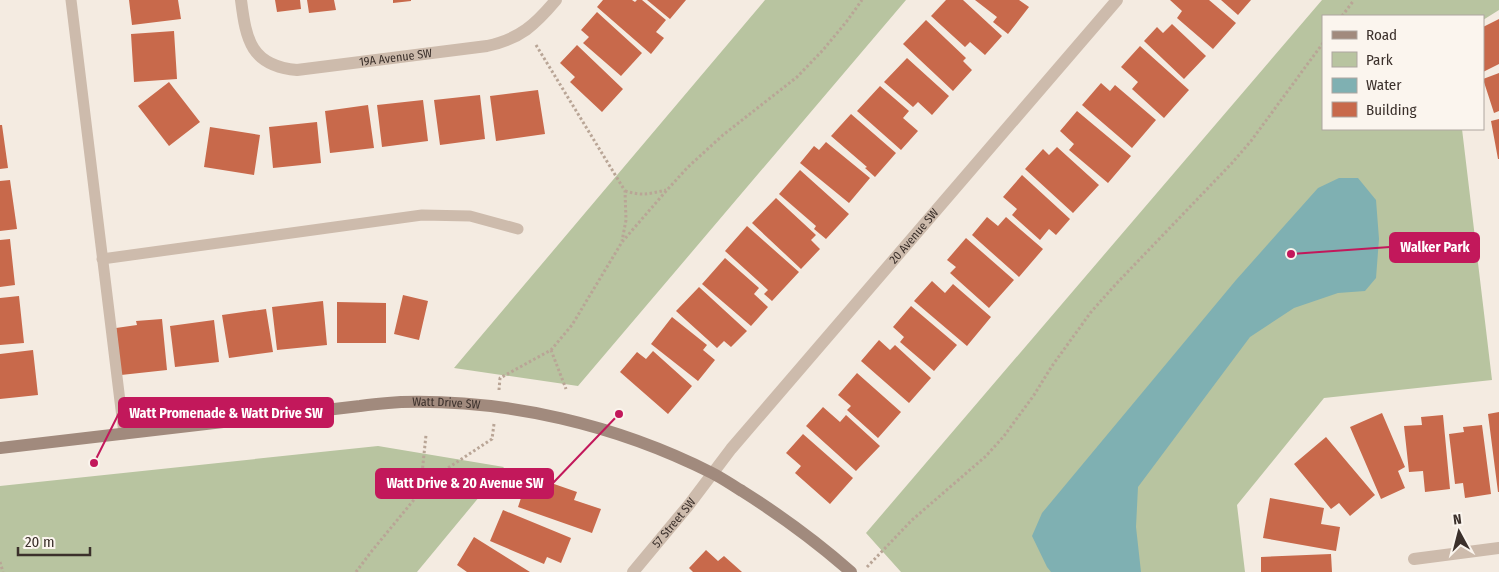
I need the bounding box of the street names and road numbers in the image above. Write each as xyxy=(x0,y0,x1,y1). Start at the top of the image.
street label: 19A Avenue SW xyxy=(358,46,433,69)
street label: 20 Avenue SW xyxy=(886,206,942,267)
street label: Watt Drive SW xyxy=(412,395,481,412)
street label: 57 Street SW xyxy=(649,495,699,550)

